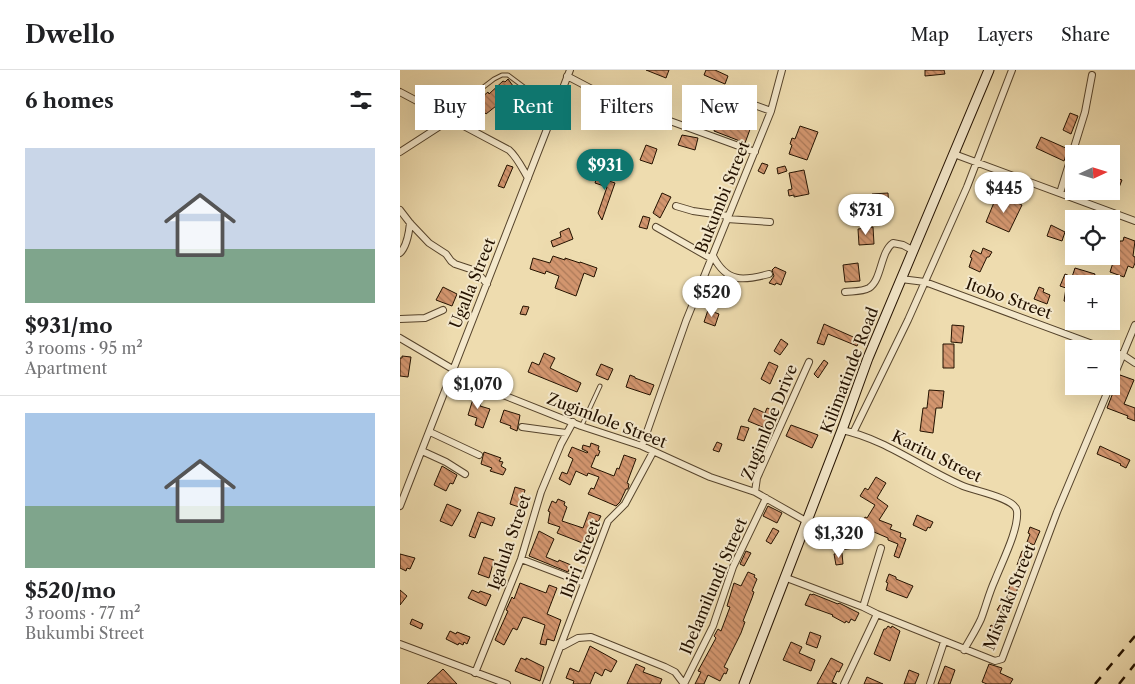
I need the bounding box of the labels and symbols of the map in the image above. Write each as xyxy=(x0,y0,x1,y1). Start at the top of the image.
street label: Bukumbi Street xyxy=(690,138,754,256)
north arrow xyxy=(1065,145,1120,200)
pin: $931 xyxy=(575,148,635,191)
pin: $445 xyxy=(974,172,1034,214)
pin: $731 xyxy=(836,194,896,236)
street label: Ugalla Street xyxy=(445,234,499,331)
street label: Itobo Street xyxy=(963,273,1055,323)
pin: $520 xyxy=(682,276,742,318)
street label: Kilimatinde Road xyxy=(816,304,882,436)
street label: Zugimlole Drive xyxy=(737,361,801,483)
pin: $1,070 xyxy=(437,368,519,410)
street label: Zugimlole Street xyxy=(544,388,670,452)
street label: Karitu Street xyxy=(889,426,986,487)
street label: Igalula Street xyxy=(483,491,535,592)
street label: Ibelamilundi Street xyxy=(675,514,751,657)
pin: $1,320 xyxy=(798,516,880,559)
street label: Ibiri Street xyxy=(556,517,604,601)
street label: Miswaki Street xyxy=(979,541,1040,653)

